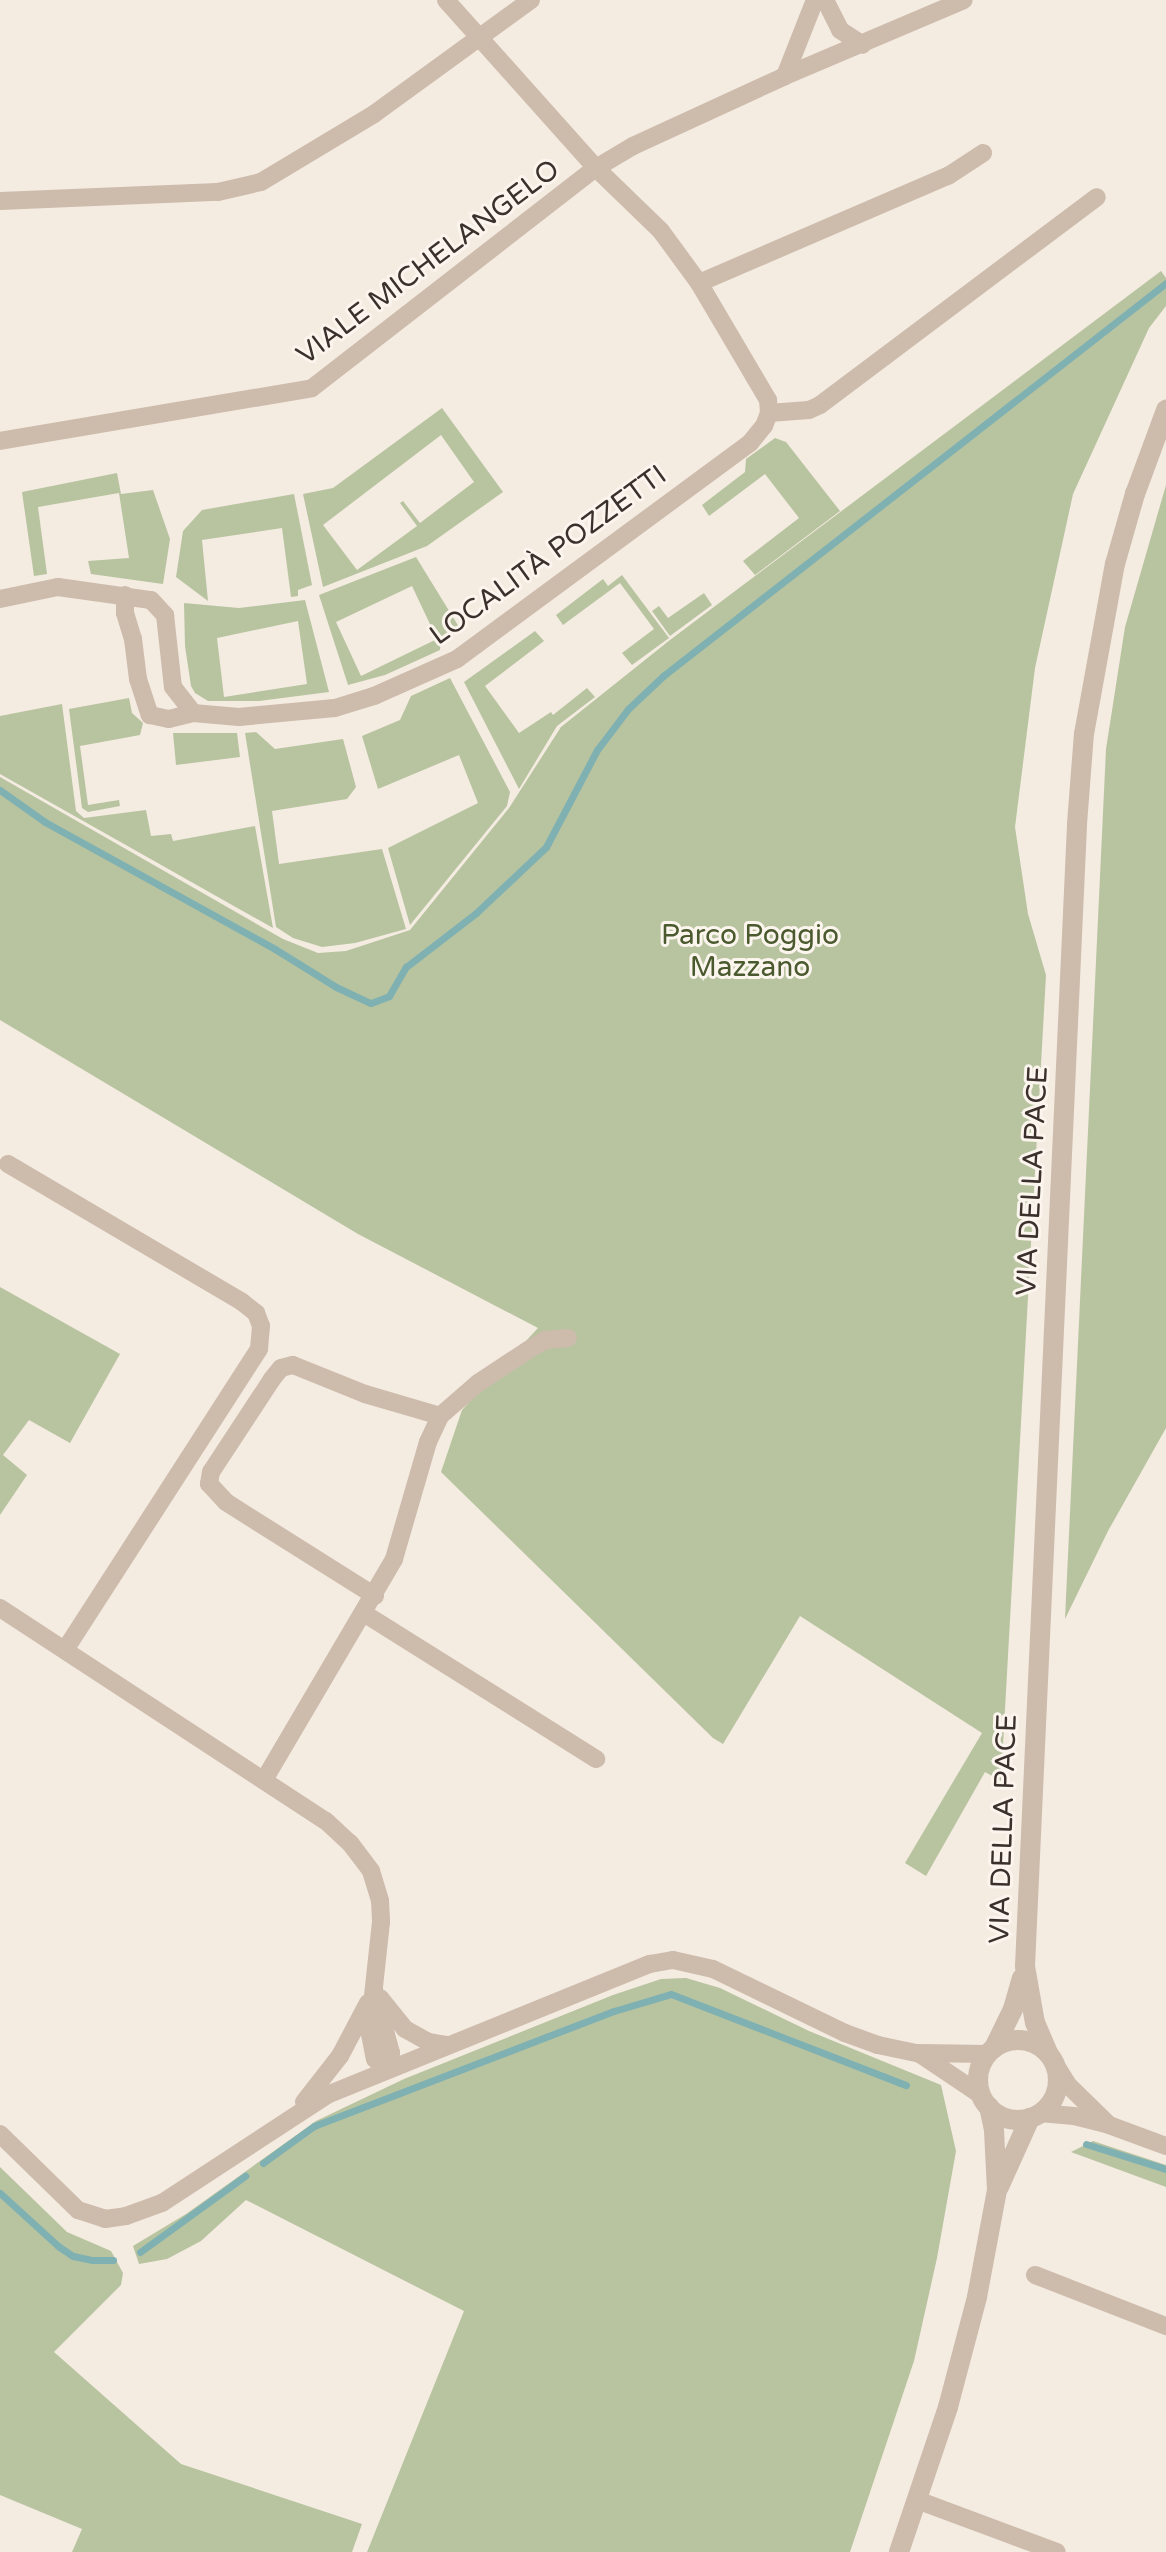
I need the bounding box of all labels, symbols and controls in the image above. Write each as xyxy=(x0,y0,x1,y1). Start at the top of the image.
street label: VIALE MICHELANGELO xyxy=(290,152,566,372)
street label: LOCALITÀ POZZETTI xyxy=(423,458,673,652)
park label: Parco Poggio Mazzano xyxy=(661,918,839,984)
street label: VIA DELLA PACE xyxy=(1009,1065,1055,1297)
street label: VIA DELLA PACE xyxy=(982,1714,1024,1944)

